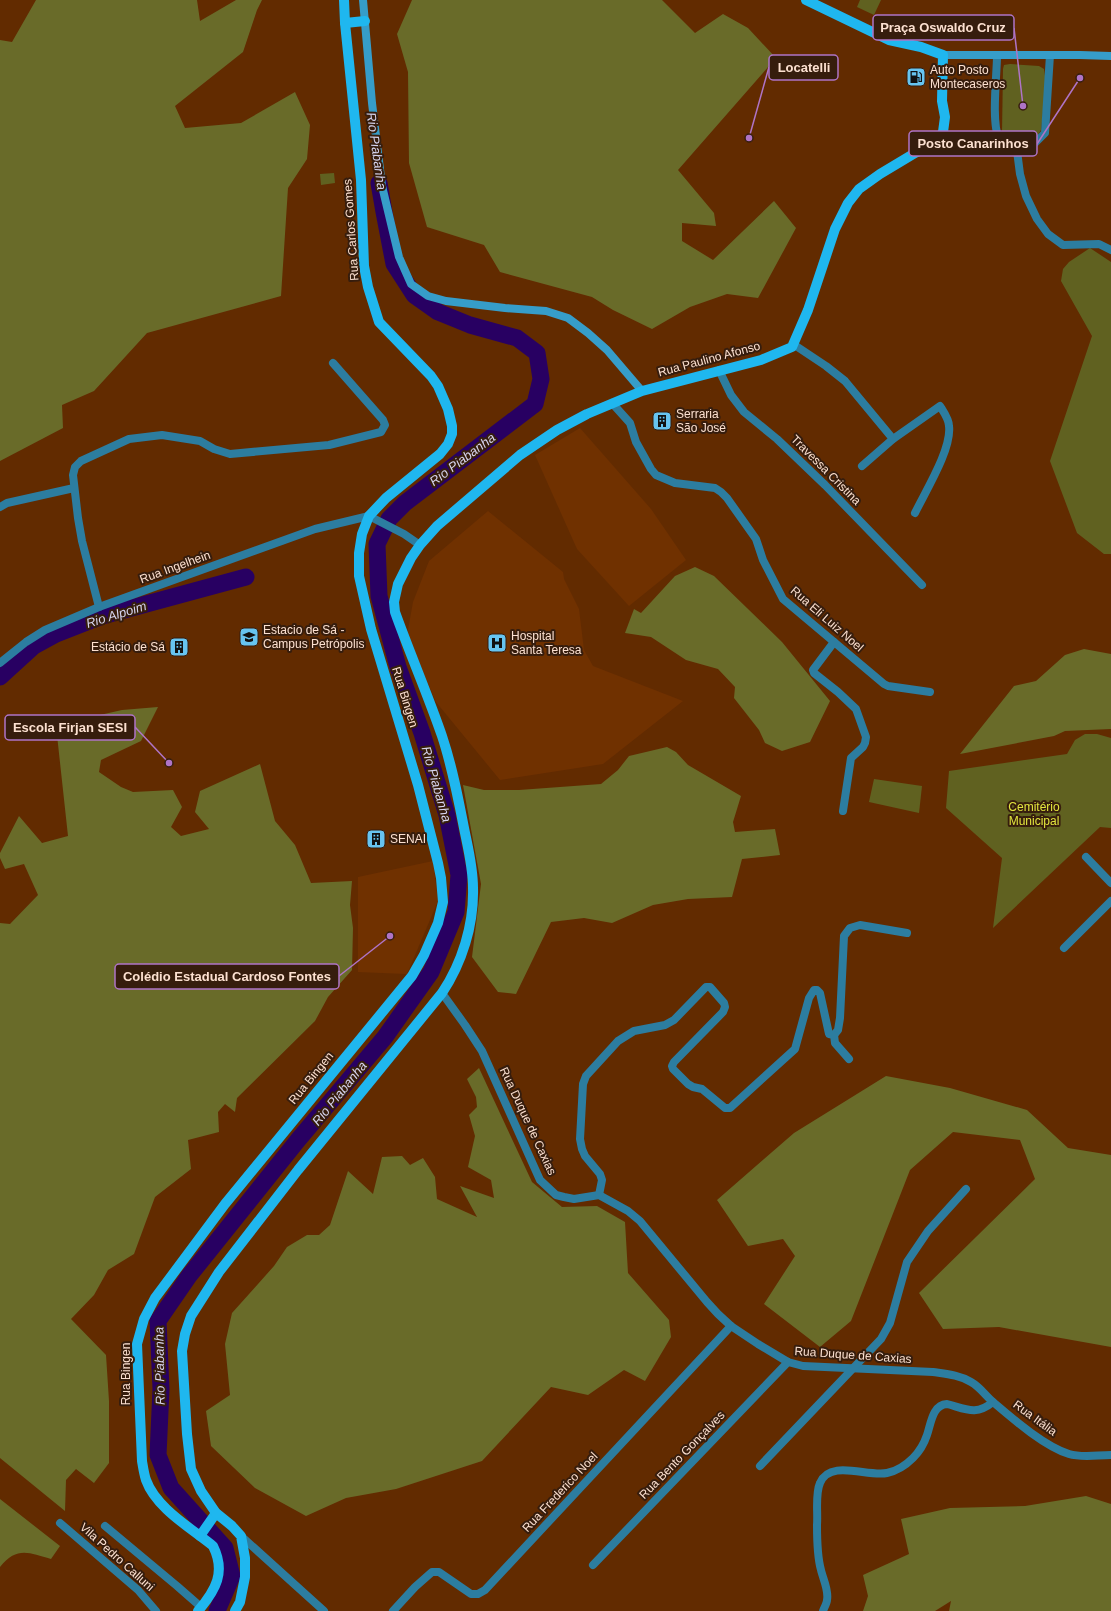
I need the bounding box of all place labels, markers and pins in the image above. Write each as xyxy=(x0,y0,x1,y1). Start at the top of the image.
callout: Praça Oswaldo Cruz xyxy=(873,15,1014,40)
callout: Locatelli xyxy=(769,55,838,80)
place label: Auto Posto Montecaseros xyxy=(930,63,1005,91)
fuel station icon: Auto Posto Montecaseros xyxy=(905,66,927,88)
callout: Posto Canarinhos xyxy=(909,131,1037,156)
place label: Serraria São José xyxy=(676,407,726,435)
building icon: Serraria São José xyxy=(651,410,673,432)
place label: Estacio de Sá - Campus Petrópolis xyxy=(263,623,364,651)
school or university icon: Estacio de Sá - Campus Petrópolis xyxy=(238,626,260,648)
place label: Hospital Santa Teresa xyxy=(511,629,582,657)
hospital icon: Hospital Santa Teresa xyxy=(486,632,508,654)
building icon: Estácio de Sá xyxy=(168,636,190,658)
place label: Estácio de Sá xyxy=(91,640,165,654)
callout: Escola Firjan SESI xyxy=(5,715,135,740)
building icon: SENAI xyxy=(365,828,387,850)
place label: SENAI xyxy=(390,832,426,846)
callout: Colédio Estadual Cardoso Fontes xyxy=(115,964,339,989)

